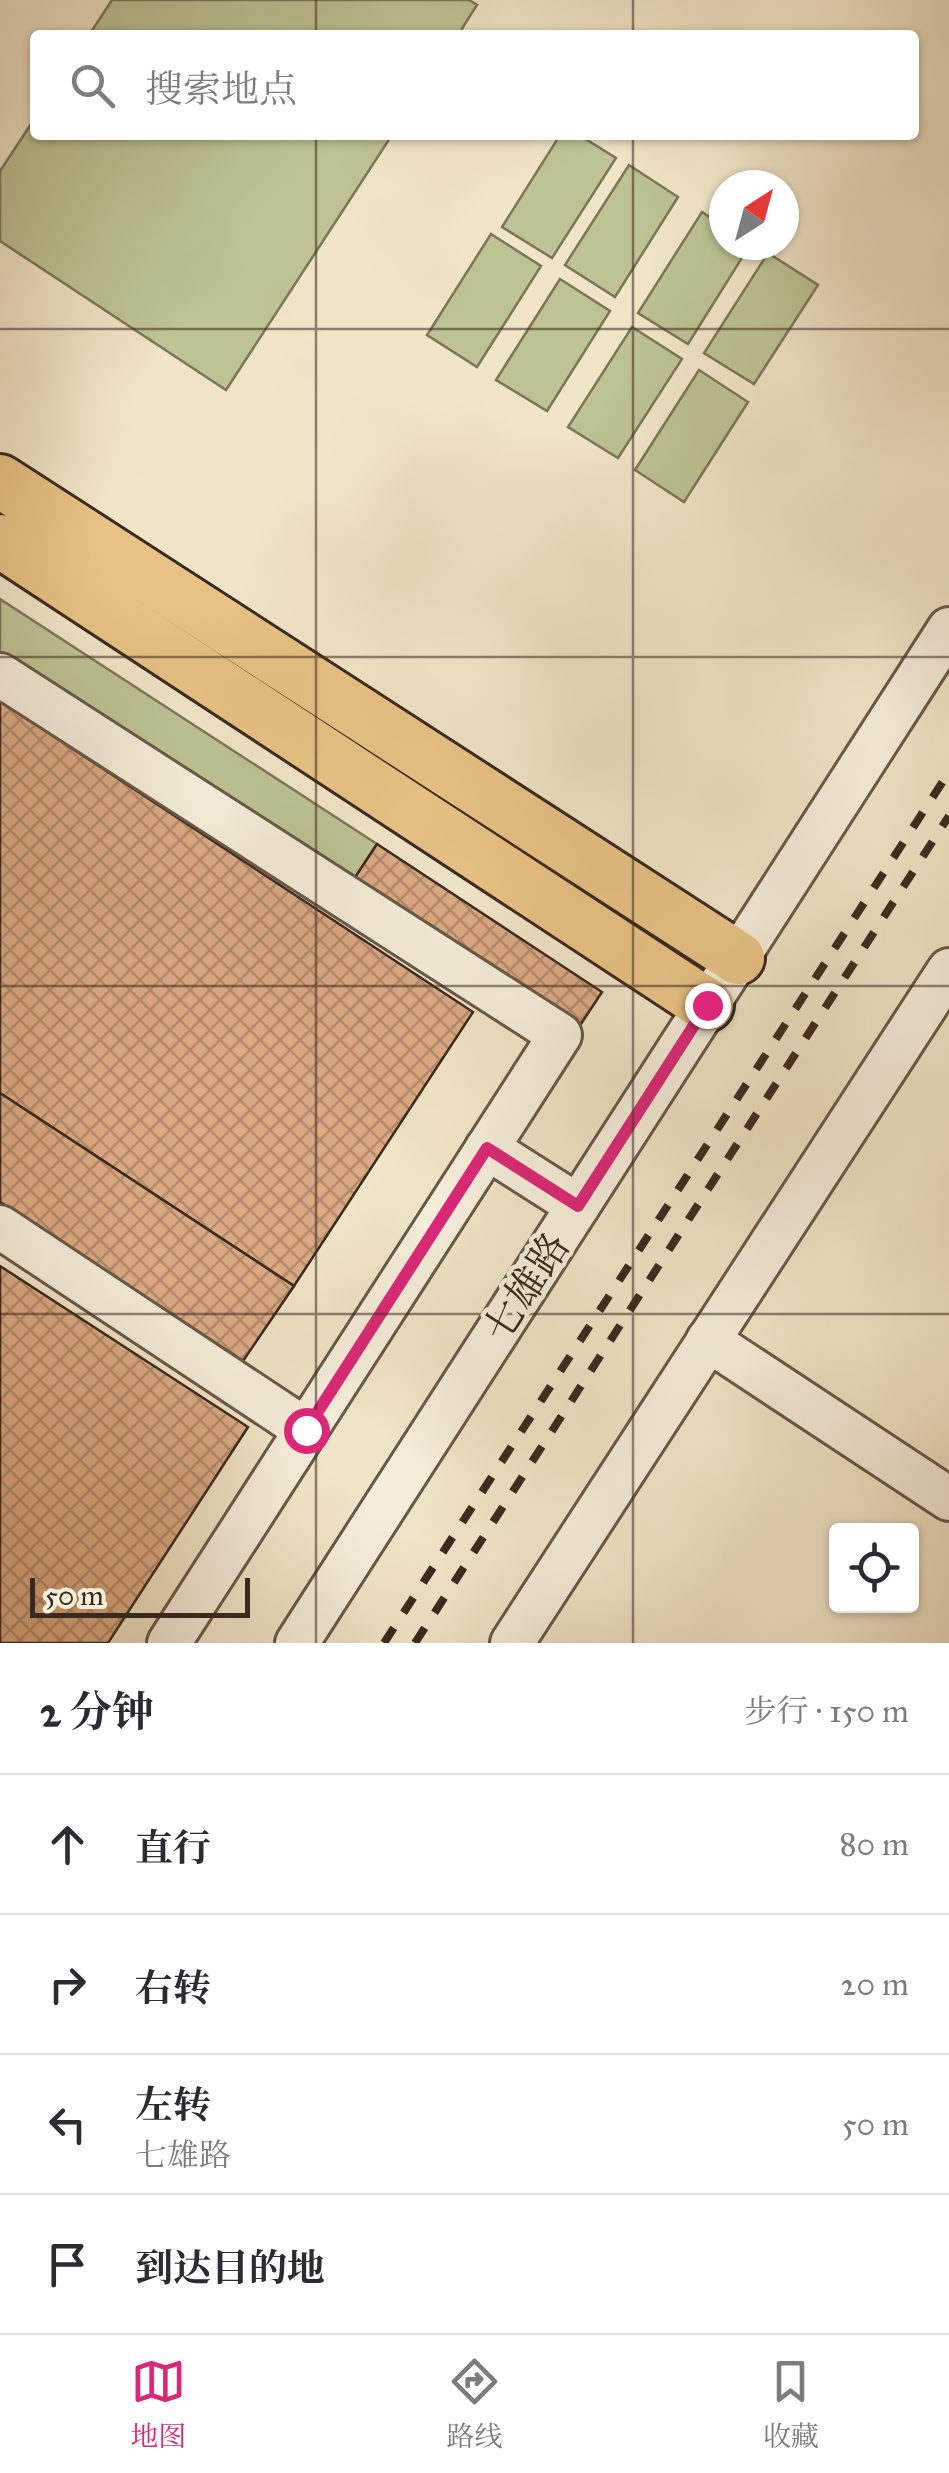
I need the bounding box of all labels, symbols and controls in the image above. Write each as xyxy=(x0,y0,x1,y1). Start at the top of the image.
search box xyxy=(30,30,919,140)
icon: search xyxy=(65,58,120,113)
text: 搜索地点 xyxy=(145,66,297,112)
north arrow xyxy=(709,170,799,260)
route end xyxy=(685,983,731,1029)
street label: 七雄路 xyxy=(473,1224,580,1351)
route start xyxy=(284,1408,330,1454)
map controls xyxy=(829,1523,919,1613)
button: locate xyxy=(829,1523,919,1613)
scale bar xyxy=(30,1573,250,1618)
text: 50 m xyxy=(45,1578,104,1613)
text: 2 分钟 xyxy=(40,1686,154,1738)
text: 步行 · 150 m xyxy=(745,1692,909,1731)
icon: ahead xyxy=(40,1817,95,1872)
text: 直行 xyxy=(135,1825,211,1871)
text: 80 m xyxy=(840,1825,909,1864)
icon: right xyxy=(40,1957,95,2012)
text: 右转 xyxy=(135,1965,211,2011)
text: 20 m xyxy=(841,1965,909,2004)
text: 左转 xyxy=(135,2082,211,2128)
icon: left xyxy=(40,2097,95,2152)
text: 50 m xyxy=(842,2105,909,2144)
text: 七雄路 xyxy=(135,2136,231,2175)
icon: arrive xyxy=(40,2237,95,2292)
text: 到达目的地 xyxy=(135,2245,325,2291)
tab: 地图 xyxy=(130,2354,186,2454)
tab: 路线 xyxy=(446,2354,503,2454)
tab: 收藏 xyxy=(763,2354,819,2454)

